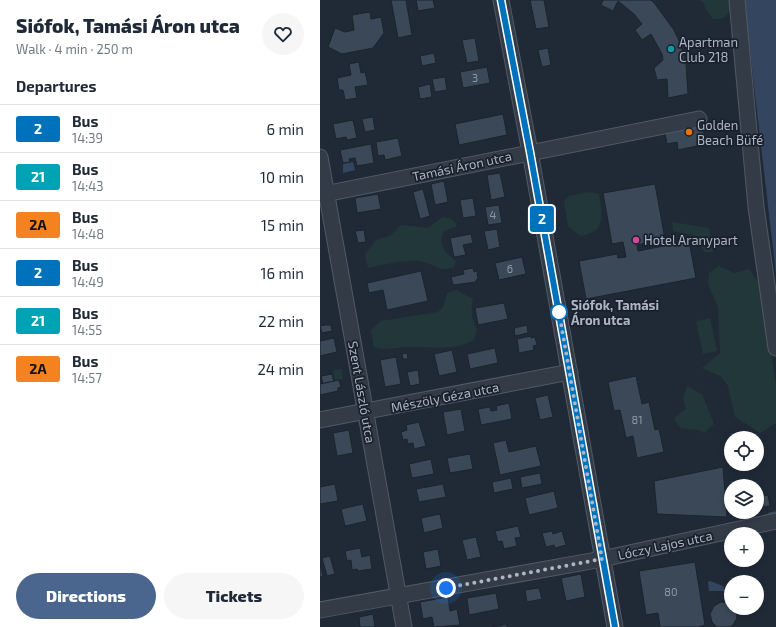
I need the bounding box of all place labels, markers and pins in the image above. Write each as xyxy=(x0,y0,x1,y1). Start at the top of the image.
place label: Apartman Club 218 xyxy=(679,34,738,65)
marker: Apartman Club 218 xyxy=(666,44,676,54)
place label: Golden Beach Büfé xyxy=(697,117,763,148)
marker: Golden Beach Büfé xyxy=(684,127,694,137)
place label: Hotel Aranypart xyxy=(644,232,738,248)
marker: Hotel Aranypart xyxy=(631,235,641,245)
place label: Siófok, Tamási Áron utca xyxy=(571,297,659,328)
marker: Siófok, Tamási Áron utca xyxy=(550,303,568,321)

